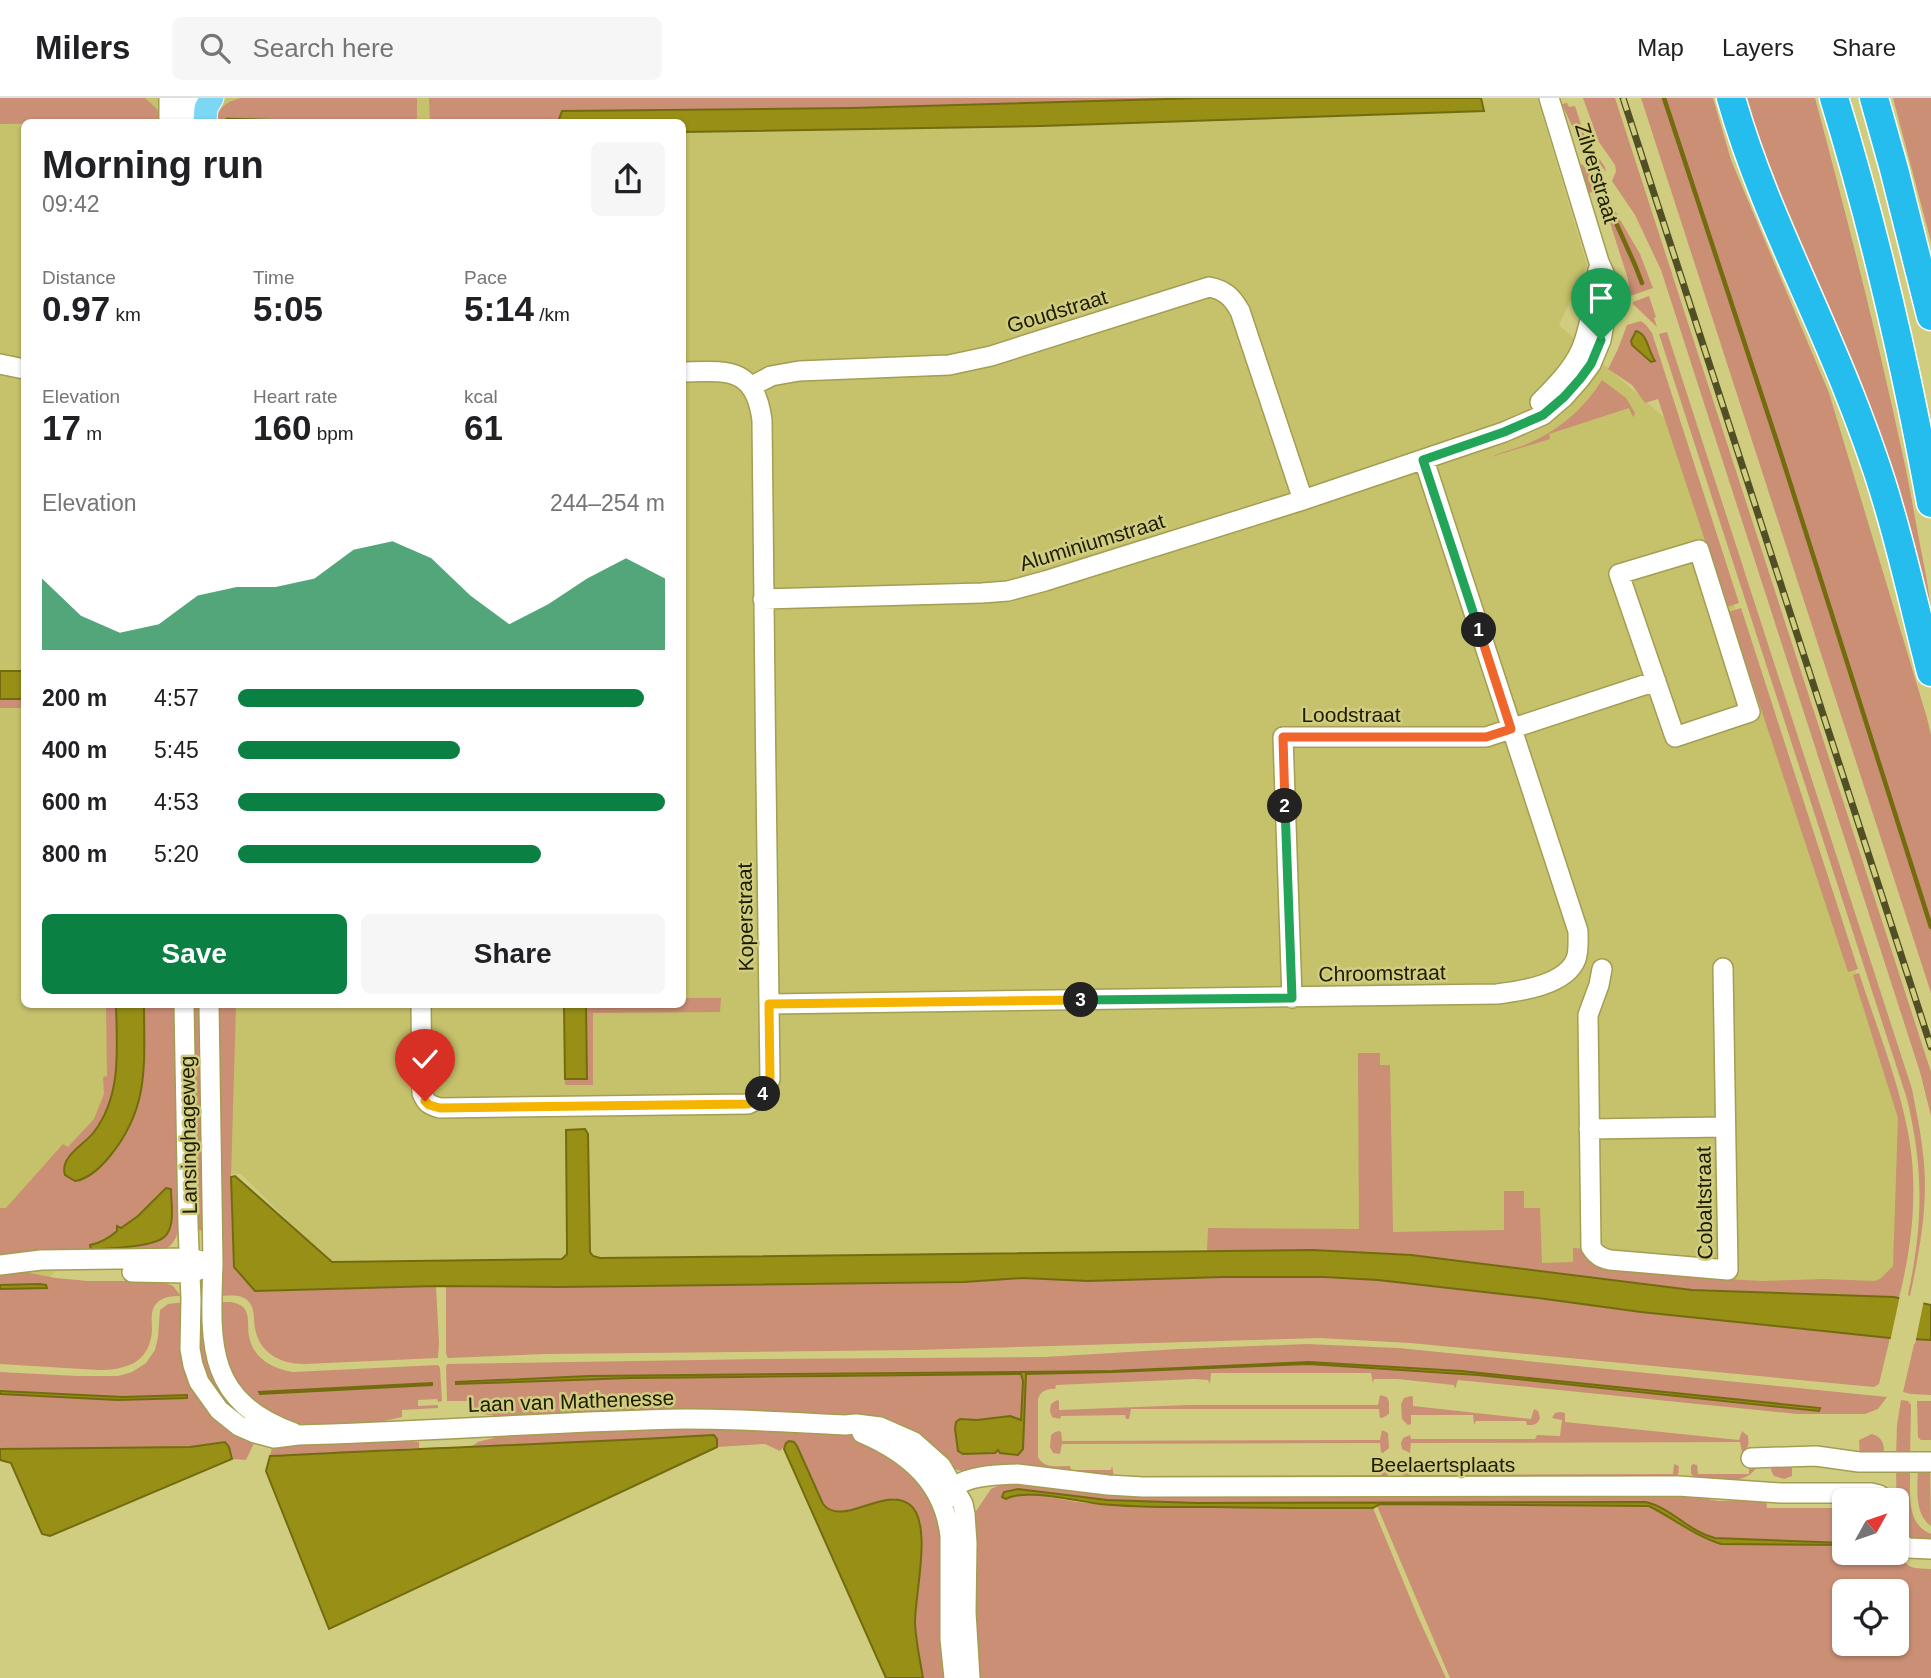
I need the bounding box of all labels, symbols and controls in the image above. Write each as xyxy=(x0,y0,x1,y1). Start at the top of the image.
search box xyxy=(172,17,662,80)
text: Milers xyxy=(35,29,130,66)
icon: search xyxy=(196,29,234,67)
text: Search here xyxy=(252,33,394,63)
text: Map xyxy=(1637,34,1684,61)
text: Layers xyxy=(1722,34,1794,61)
text: Share xyxy=(1832,34,1896,61)
street label: Zilverstraat xyxy=(1571,120,1623,226)
button: share xyxy=(591,142,665,216)
text: Morning run xyxy=(42,144,264,186)
text: 09:42 xyxy=(42,191,100,217)
text: Distance xyxy=(42,267,116,288)
text: Time xyxy=(253,267,295,288)
text: Pace xyxy=(464,267,507,288)
pin xyxy=(1571,268,1631,340)
icon: arrive xyxy=(1582,279,1620,317)
street label: Goudstraat xyxy=(1004,285,1110,337)
text: 0.97 xyxy=(42,289,110,328)
text: 5:05 xyxy=(253,289,323,328)
text: 5:14 xyxy=(464,289,534,328)
text: km xyxy=(110,304,141,325)
text: /km xyxy=(534,304,570,325)
text: Elevation xyxy=(42,386,120,407)
text: Heart rate xyxy=(253,386,337,407)
text: kcal xyxy=(464,386,498,407)
text: 17 xyxy=(42,408,81,447)
text: 160 xyxy=(253,408,311,447)
text: 61 xyxy=(464,408,503,447)
text: m xyxy=(81,423,102,444)
text: bpm xyxy=(311,423,354,444)
text: Elevation xyxy=(42,490,137,516)
text: 244–254 m xyxy=(550,490,665,516)
street label: Aluminiumstraat xyxy=(1017,509,1167,575)
pin: 1 xyxy=(1462,612,1496,648)
text: 1 xyxy=(1473,619,1484,640)
text: 200 m xyxy=(42,685,107,711)
text: 4:57 xyxy=(154,685,199,711)
street label: Loodstraat xyxy=(1301,703,1401,726)
text: 400 m xyxy=(42,737,107,763)
text: 5:45 xyxy=(154,737,199,763)
pin: 2 xyxy=(1268,788,1302,824)
text: 600 m xyxy=(42,789,107,815)
text: 4:53 xyxy=(154,789,199,815)
text: 2 xyxy=(1279,795,1290,816)
text: 800 m xyxy=(42,841,107,867)
text: 5:20 xyxy=(154,841,199,867)
street label: Koperstraat xyxy=(733,862,757,971)
button: Save xyxy=(42,914,347,994)
button: Share xyxy=(361,914,665,994)
street label: Chroomstraat xyxy=(1318,960,1446,986)
pin: 3 xyxy=(1064,982,1098,1018)
text: 3 xyxy=(1075,989,1086,1010)
pin xyxy=(395,1029,455,1101)
icon: check xyxy=(406,1040,444,1078)
street label: Lansinghageweg xyxy=(175,1055,201,1215)
pin: 4 xyxy=(746,1076,780,1112)
text: 4 xyxy=(757,1083,768,1104)
street label: Cobaltstraat xyxy=(1692,1146,1716,1260)
street label: Laan van Mathenesse xyxy=(467,1386,675,1416)
street label: Beelaertsplaats xyxy=(1371,1453,1515,1476)
north arrow xyxy=(1832,1488,1909,1564)
map controls xyxy=(1832,1488,1909,1656)
button: locate xyxy=(1832,1579,1909,1656)

